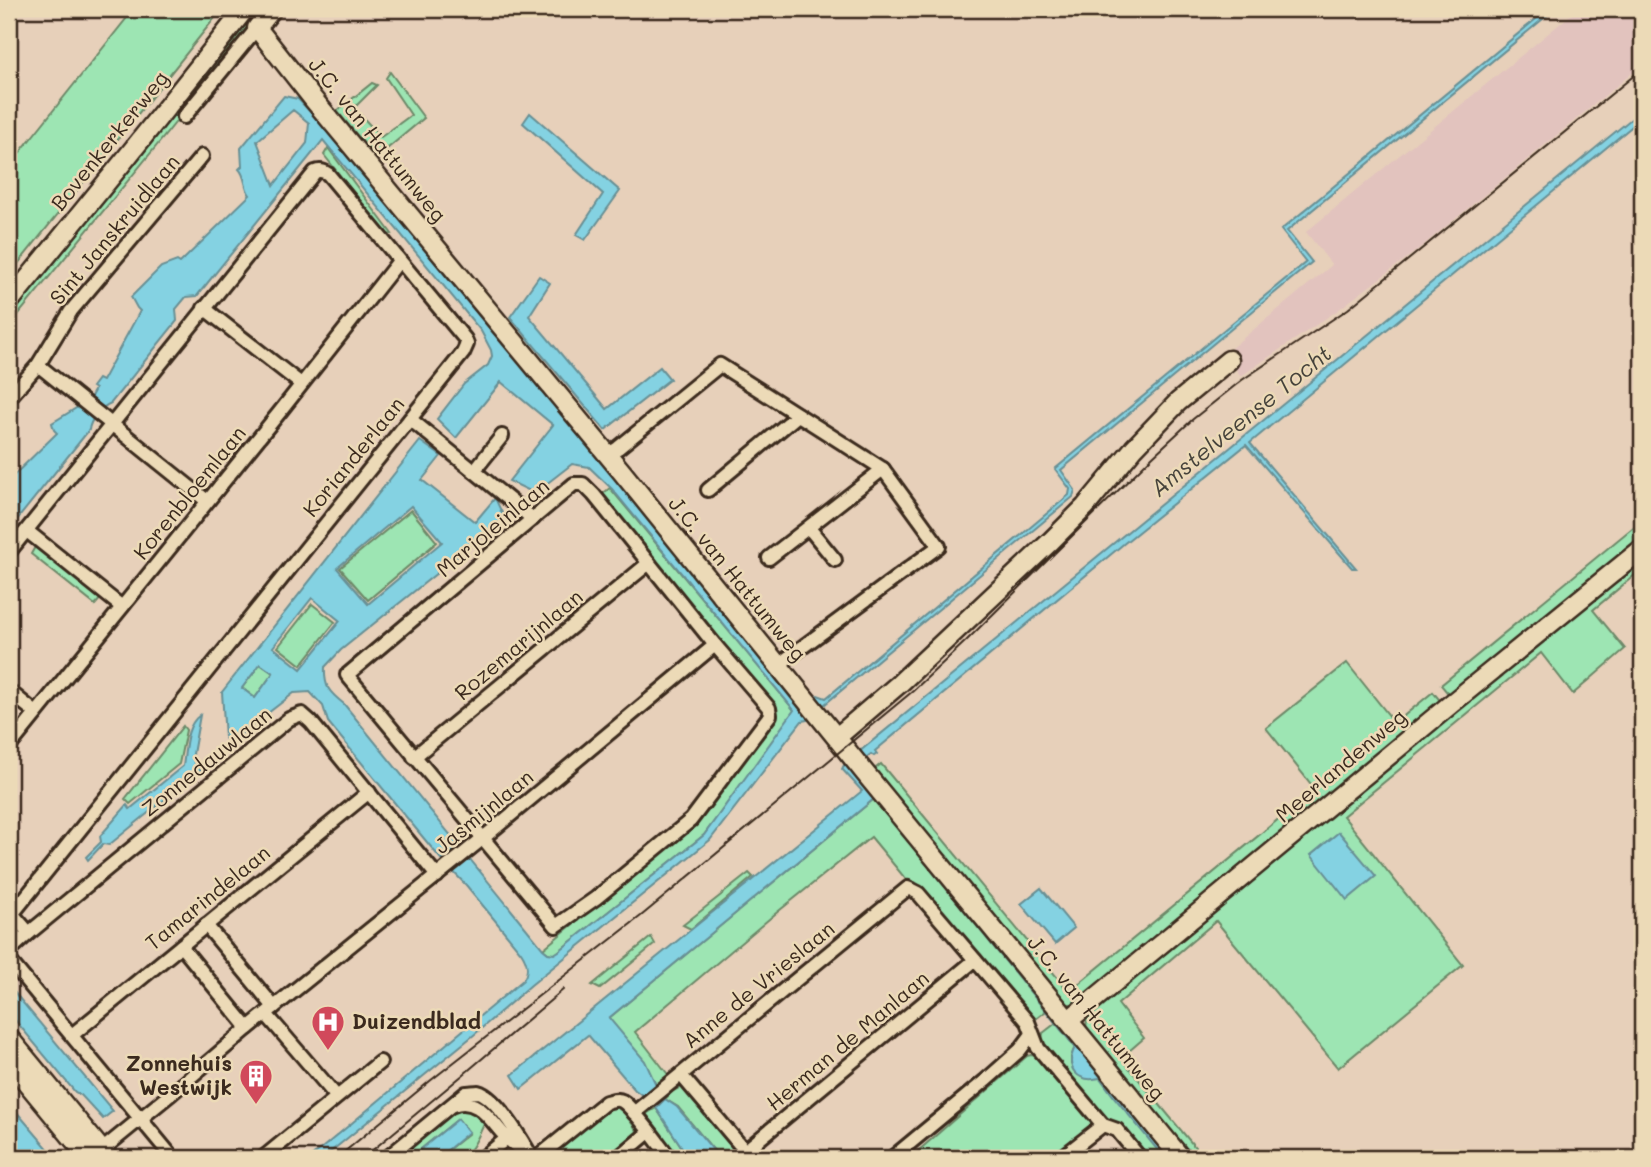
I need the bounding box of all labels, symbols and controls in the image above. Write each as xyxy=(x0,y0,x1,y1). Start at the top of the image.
street label: J.C. van Hattumweg xyxy=(303,51,453,227)
street label: Bovenkerkerweg xyxy=(44,65,173,215)
street label: Sint Janskruidlaan xyxy=(43,148,185,310)
water label: Amstelveense Tocht xyxy=(1144,338,1337,503)
street label: Korianderlaan xyxy=(296,391,410,522)
street label: Korenbloemlaan xyxy=(127,420,251,564)
street label: Marjoleinlaan xyxy=(430,472,554,582)
street label: J.C. van Hattumweg xyxy=(663,490,813,666)
street label: Rozemarijnlaan xyxy=(448,582,588,705)
street label: Zonnedauwlaan xyxy=(135,700,277,822)
street label: Meerlandenweg xyxy=(1269,702,1411,827)
street label: Jasmijnlaan xyxy=(428,763,538,859)
street label: Tamarindelaan xyxy=(139,838,275,955)
street label: Anne de Vrieslaan xyxy=(677,914,839,1053)
street label: J.C. van Hattumweg xyxy=(1022,929,1172,1105)
street label: Herman de Manlaan xyxy=(760,964,934,1116)
hospital icon: Duizendblad xyxy=(309,1003,347,1052)
place label: Duizendblad xyxy=(352,1007,481,1034)
place label: Zonnehuis Westwijk xyxy=(126,1049,232,1100)
building icon: Zonnehuis Westwijk xyxy=(237,1057,275,1106)

